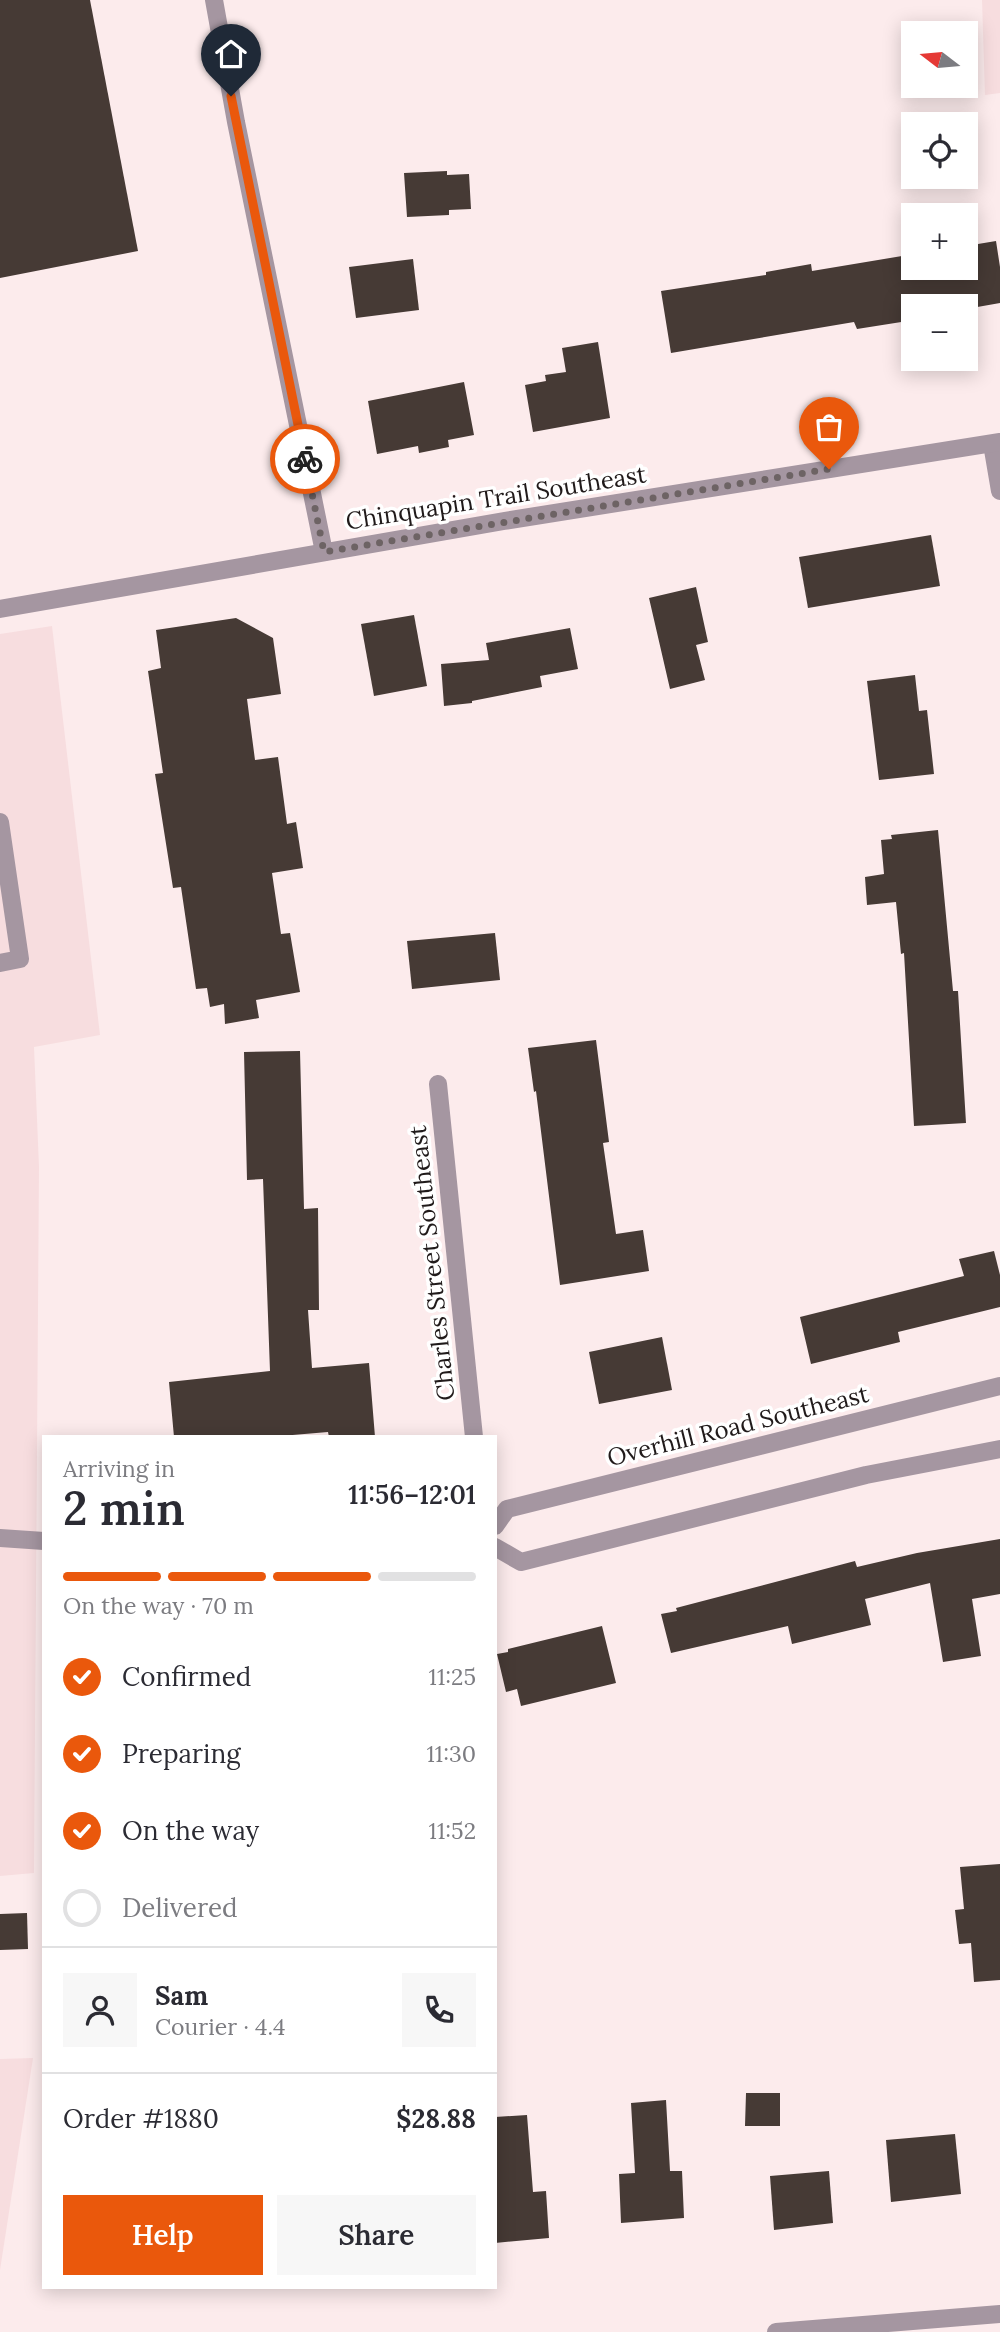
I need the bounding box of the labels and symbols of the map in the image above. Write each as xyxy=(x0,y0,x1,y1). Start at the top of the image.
north arrow xyxy=(901,21,978,98)
pin xyxy=(201,24,261,96)
pin xyxy=(799,397,859,469)
courier xyxy=(270,424,340,494)
street label: Chinquapin Trail Southeast xyxy=(344,458,649,537)
street label: Charles Street Southeast xyxy=(402,1123,461,1402)
street label: Overhill Road Southeast xyxy=(604,1378,872,1473)

